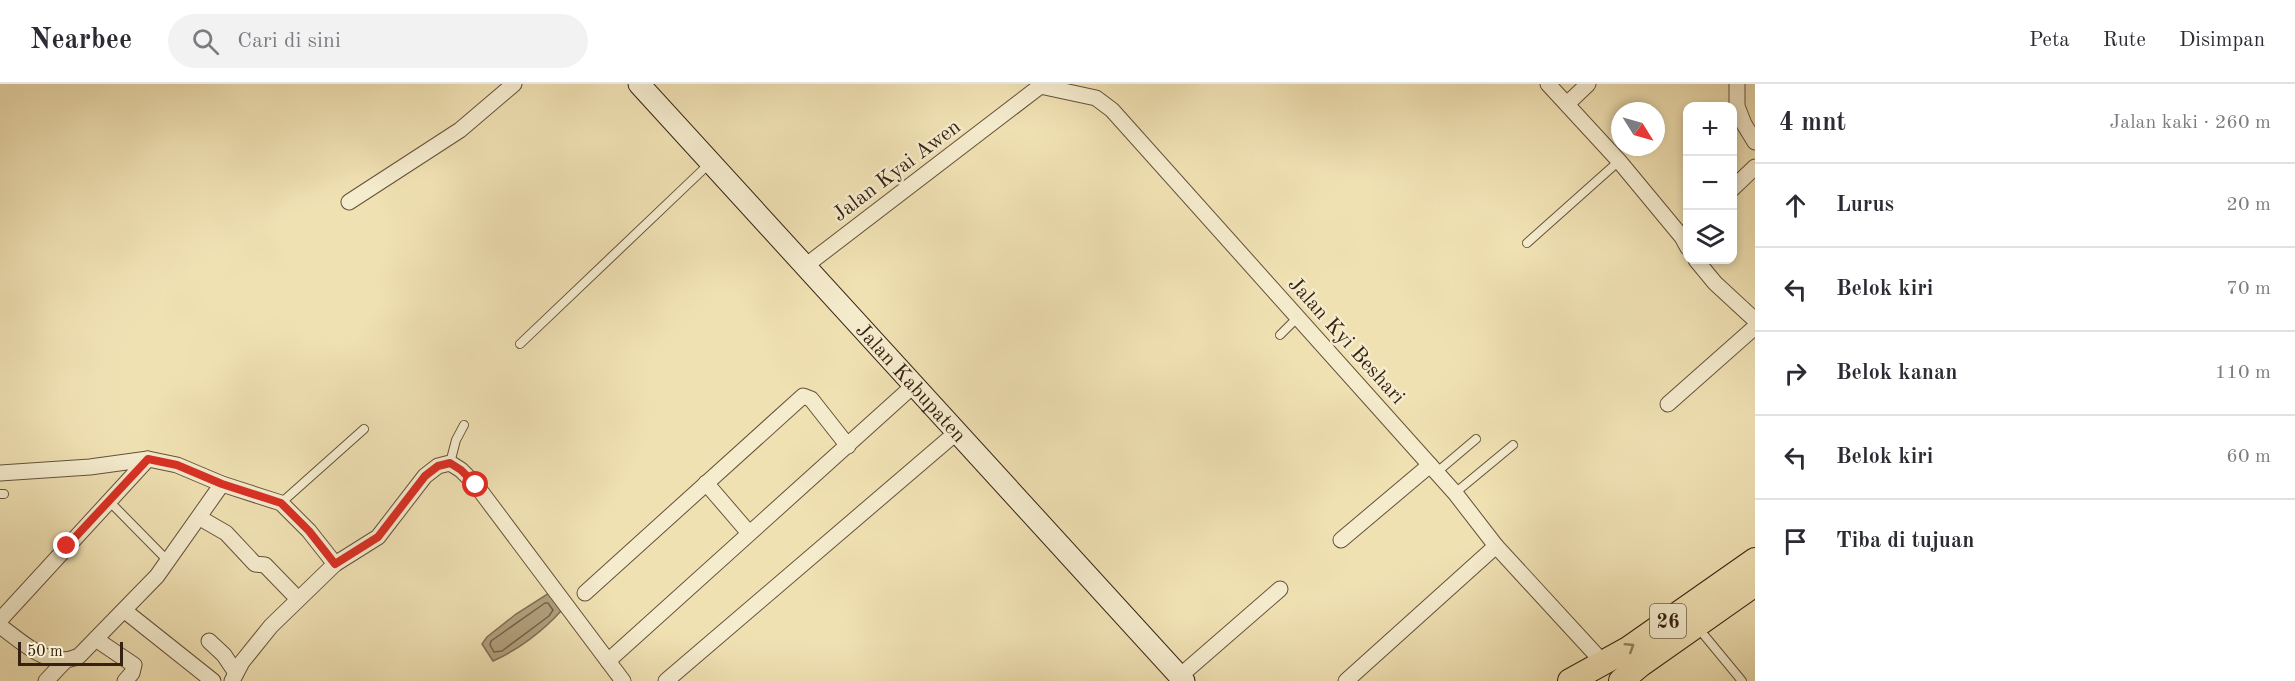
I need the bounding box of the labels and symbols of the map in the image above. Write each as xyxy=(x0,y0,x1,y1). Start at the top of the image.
north arrow xyxy=(1611,102,1665,156)
street label: Jalan Kyai Awen xyxy=(829,116,965,226)
street label: Jalan Kyi Beshari xyxy=(1284,273,1408,409)
street label: Jalan Kabupaten xyxy=(851,320,970,447)
route start xyxy=(462,471,488,497)
route end xyxy=(53,532,79,558)
road number: 26 xyxy=(1650,604,1686,638)
scale bar xyxy=(18,639,123,666)
one-way arrow xyxy=(1623,644,1634,655)

